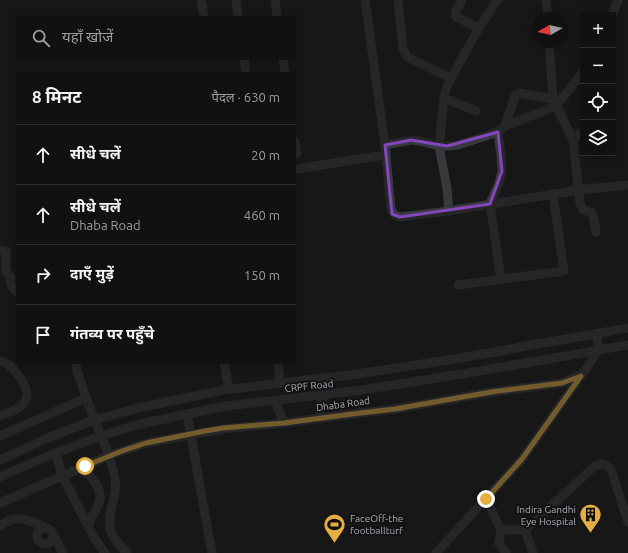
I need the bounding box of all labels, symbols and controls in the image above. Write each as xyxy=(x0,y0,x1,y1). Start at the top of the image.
north arrow xyxy=(532,12,568,48)
map controls xyxy=(580,12,616,156)
button: + xyxy=(580,12,616,48)
search box xyxy=(16,16,296,60)
icon: search xyxy=(30,27,52,49)
text: यहाँ खोजें xyxy=(62,28,113,45)
button: − xyxy=(580,48,616,84)
button: locate xyxy=(580,84,616,120)
text: 8 मिनट xyxy=(32,87,81,106)
text: पैदल · 630 m xyxy=(212,90,280,104)
button: layers xyxy=(580,120,616,156)
icon: ahead xyxy=(32,144,54,166)
text: सीधे चलें xyxy=(70,145,121,162)
text: 20 m xyxy=(251,148,280,162)
text: सीधे चलें xyxy=(70,198,121,215)
icon: ahead xyxy=(32,204,54,226)
text: 460 m xyxy=(244,208,280,222)
text: Dhaba Road xyxy=(70,218,141,232)
icon: right xyxy=(32,264,54,286)
text: दाएँ मुड़ें xyxy=(70,265,114,282)
text: 150 m xyxy=(244,268,280,282)
icon: arrive xyxy=(32,324,54,346)
text: गंतव्य पर पहुँचे xyxy=(70,325,154,342)
street label: CRPF Road xyxy=(284,378,334,394)
street label: Dhaba Road xyxy=(315,395,371,413)
route start xyxy=(76,457,94,475)
route end xyxy=(477,490,495,508)
building icon: Indira Gandhi Eye Hospital xyxy=(578,502,604,535)
place label: Indira Gandhi Eye Hospital xyxy=(517,504,576,527)
sports icon: FaceOff-the footballturf xyxy=(321,511,347,544)
place label: FaceOff-the footballturf xyxy=(350,513,403,536)

